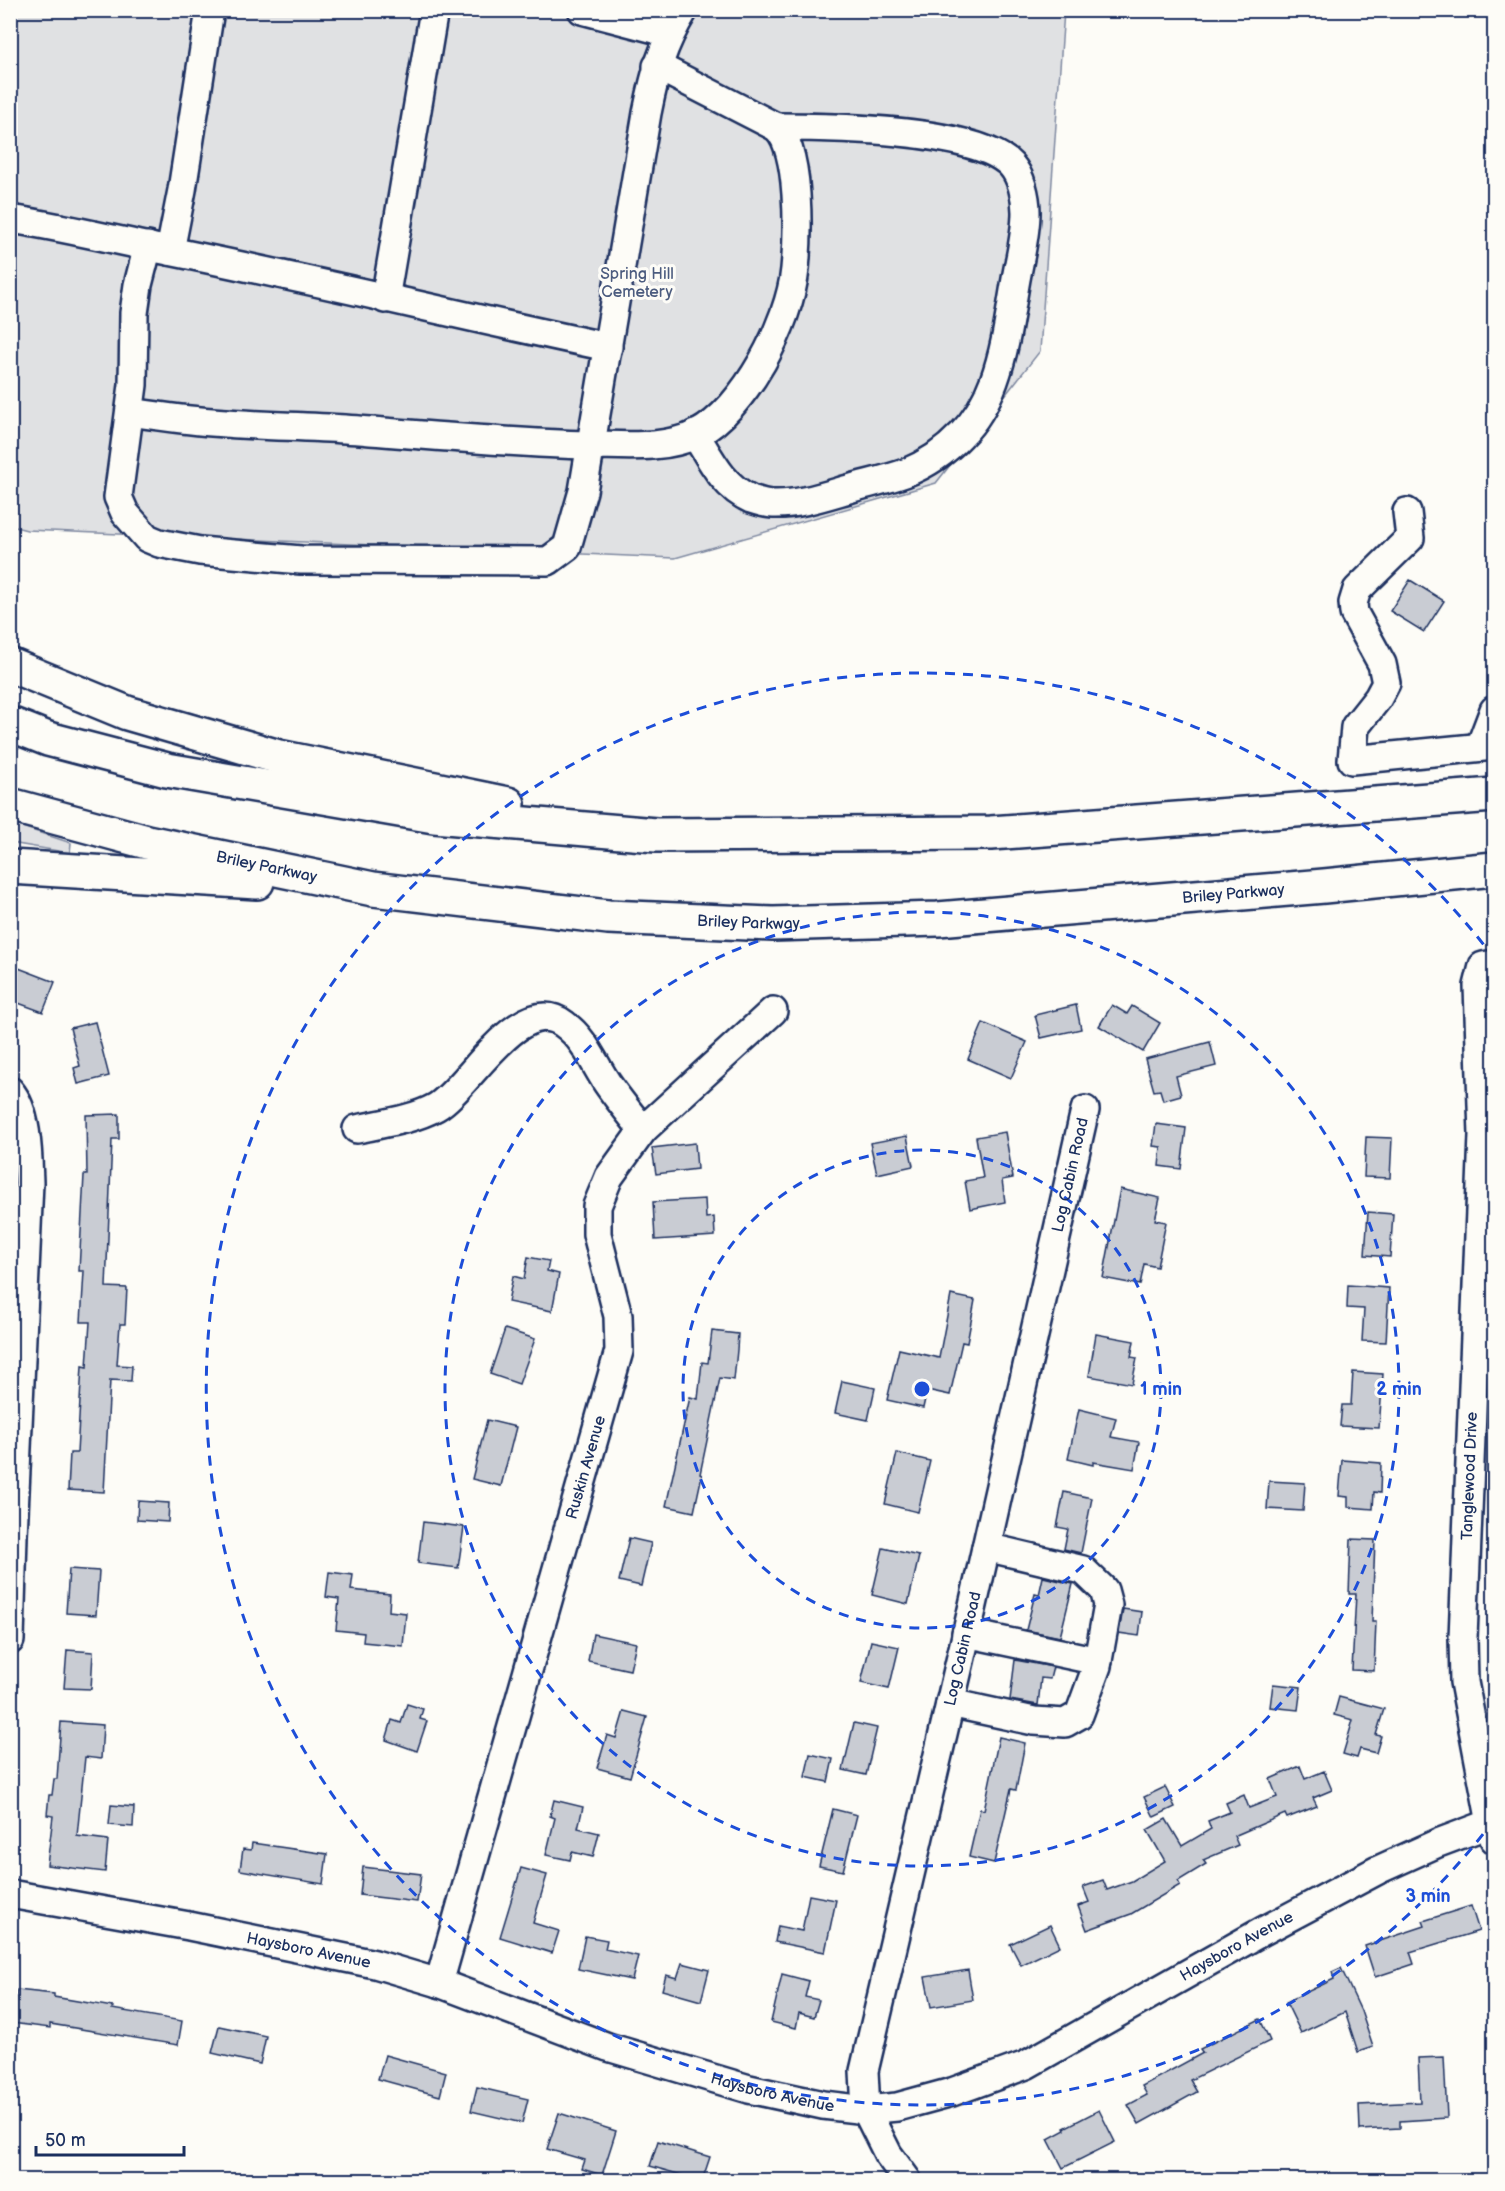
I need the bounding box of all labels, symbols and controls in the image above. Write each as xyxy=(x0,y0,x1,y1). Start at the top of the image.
park label: Spring Hill Cemetery xyxy=(600,265,674,302)
street label: Briley Parkway xyxy=(214,847,320,887)
street label: Briley Parkway xyxy=(1181,880,1286,908)
street label: Briley Parkway xyxy=(697,911,801,933)
street label: Log Cabin Road xyxy=(1048,1116,1092,1234)
centre of rings xyxy=(912,1379,932,1399)
text: 1 min xyxy=(1140,1379,1182,1400)
text: 2 min xyxy=(1376,1379,1422,1400)
street label: Tanglewood Drive xyxy=(1457,1411,1482,1540)
street label: Ruskin Avenue xyxy=(562,1413,610,1522)
street label: Log Cabin Road xyxy=(940,1590,985,1708)
text: 3 min xyxy=(1405,1886,1451,1907)
street label: Haysboro Avenue xyxy=(1177,1907,1297,1985)
street label: Haysboro Avenue xyxy=(245,1928,373,1973)
street label: Haysboro Avenue xyxy=(708,2069,836,2116)
scale bar xyxy=(36,2119,184,2157)
text: 50 m xyxy=(45,2130,86,2151)

